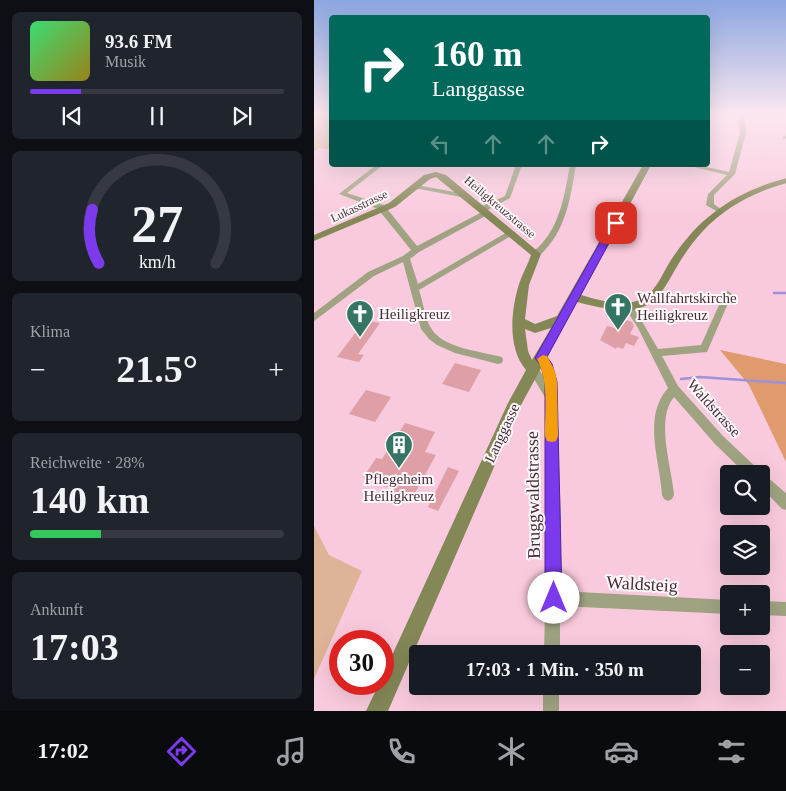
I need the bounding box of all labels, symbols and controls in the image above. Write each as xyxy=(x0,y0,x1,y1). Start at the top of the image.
text: 93.6 FM xyxy=(105,31,173,52)
icon: right xyxy=(349,35,414,100)
text: 160 m xyxy=(432,35,522,74)
text: Musik xyxy=(105,53,146,70)
text: Langgasse xyxy=(432,76,525,101)
icon: previous xyxy=(58,102,86,130)
icon: pause xyxy=(143,102,171,130)
icon: next xyxy=(228,102,256,130)
icon: left xyxy=(426,130,454,158)
icon: ahead xyxy=(479,130,507,158)
icon: ahead xyxy=(532,130,560,158)
icon: right xyxy=(585,130,613,158)
street label: Heiligkreuzstrasse xyxy=(462,173,538,241)
street label: Lukasstrasse xyxy=(328,187,390,225)
text: 27 xyxy=(131,196,183,253)
pin xyxy=(595,202,637,244)
icon: arrive xyxy=(602,209,630,237)
text: km/h xyxy=(139,252,175,272)
place label: Wallfahrtskirche Heiligkreuz xyxy=(637,290,737,323)
church icon: Wallfahrtskirche Heiligkreuz xyxy=(603,292,633,331)
church icon: Heiligkreuz xyxy=(345,299,375,338)
place label: Heiligkreuz xyxy=(379,306,450,322)
text: Klima xyxy=(30,323,70,340)
text: 21.5° xyxy=(116,348,198,390)
text: − xyxy=(30,354,46,385)
text: + xyxy=(268,354,284,385)
street label: Waldstrasse xyxy=(684,376,744,440)
street label: Langgasse xyxy=(481,401,523,465)
building icon: Pflegeheim Heiligkreuz xyxy=(384,430,414,469)
street label: Bruggwaldstrasse xyxy=(522,431,544,559)
text: Reichweite · 28% xyxy=(30,454,145,471)
map controls xyxy=(720,465,770,695)
button: search xyxy=(720,465,770,515)
place label: Pflegeheim Heiligkreuz xyxy=(364,471,435,504)
text: 140 km xyxy=(30,479,149,521)
button: layers xyxy=(720,525,770,575)
position arrow xyxy=(527,571,579,623)
street label: Waldsteig xyxy=(606,572,678,596)
button: + xyxy=(720,585,770,635)
text: Ankunft xyxy=(30,601,83,618)
text: 17:03 xyxy=(30,626,119,668)
speed limit sign: 30 xyxy=(329,630,394,695)
button: − xyxy=(720,645,770,695)
text: 17:03 · 1 Min. · 350 m xyxy=(466,659,644,680)
icon: directions xyxy=(164,734,199,769)
icon: music xyxy=(274,734,309,769)
icon: phone xyxy=(384,734,419,769)
icon: climate xyxy=(494,734,529,769)
icon: car xyxy=(604,734,639,769)
icon: filters xyxy=(714,734,749,769)
text: 17:02 xyxy=(37,738,89,763)

